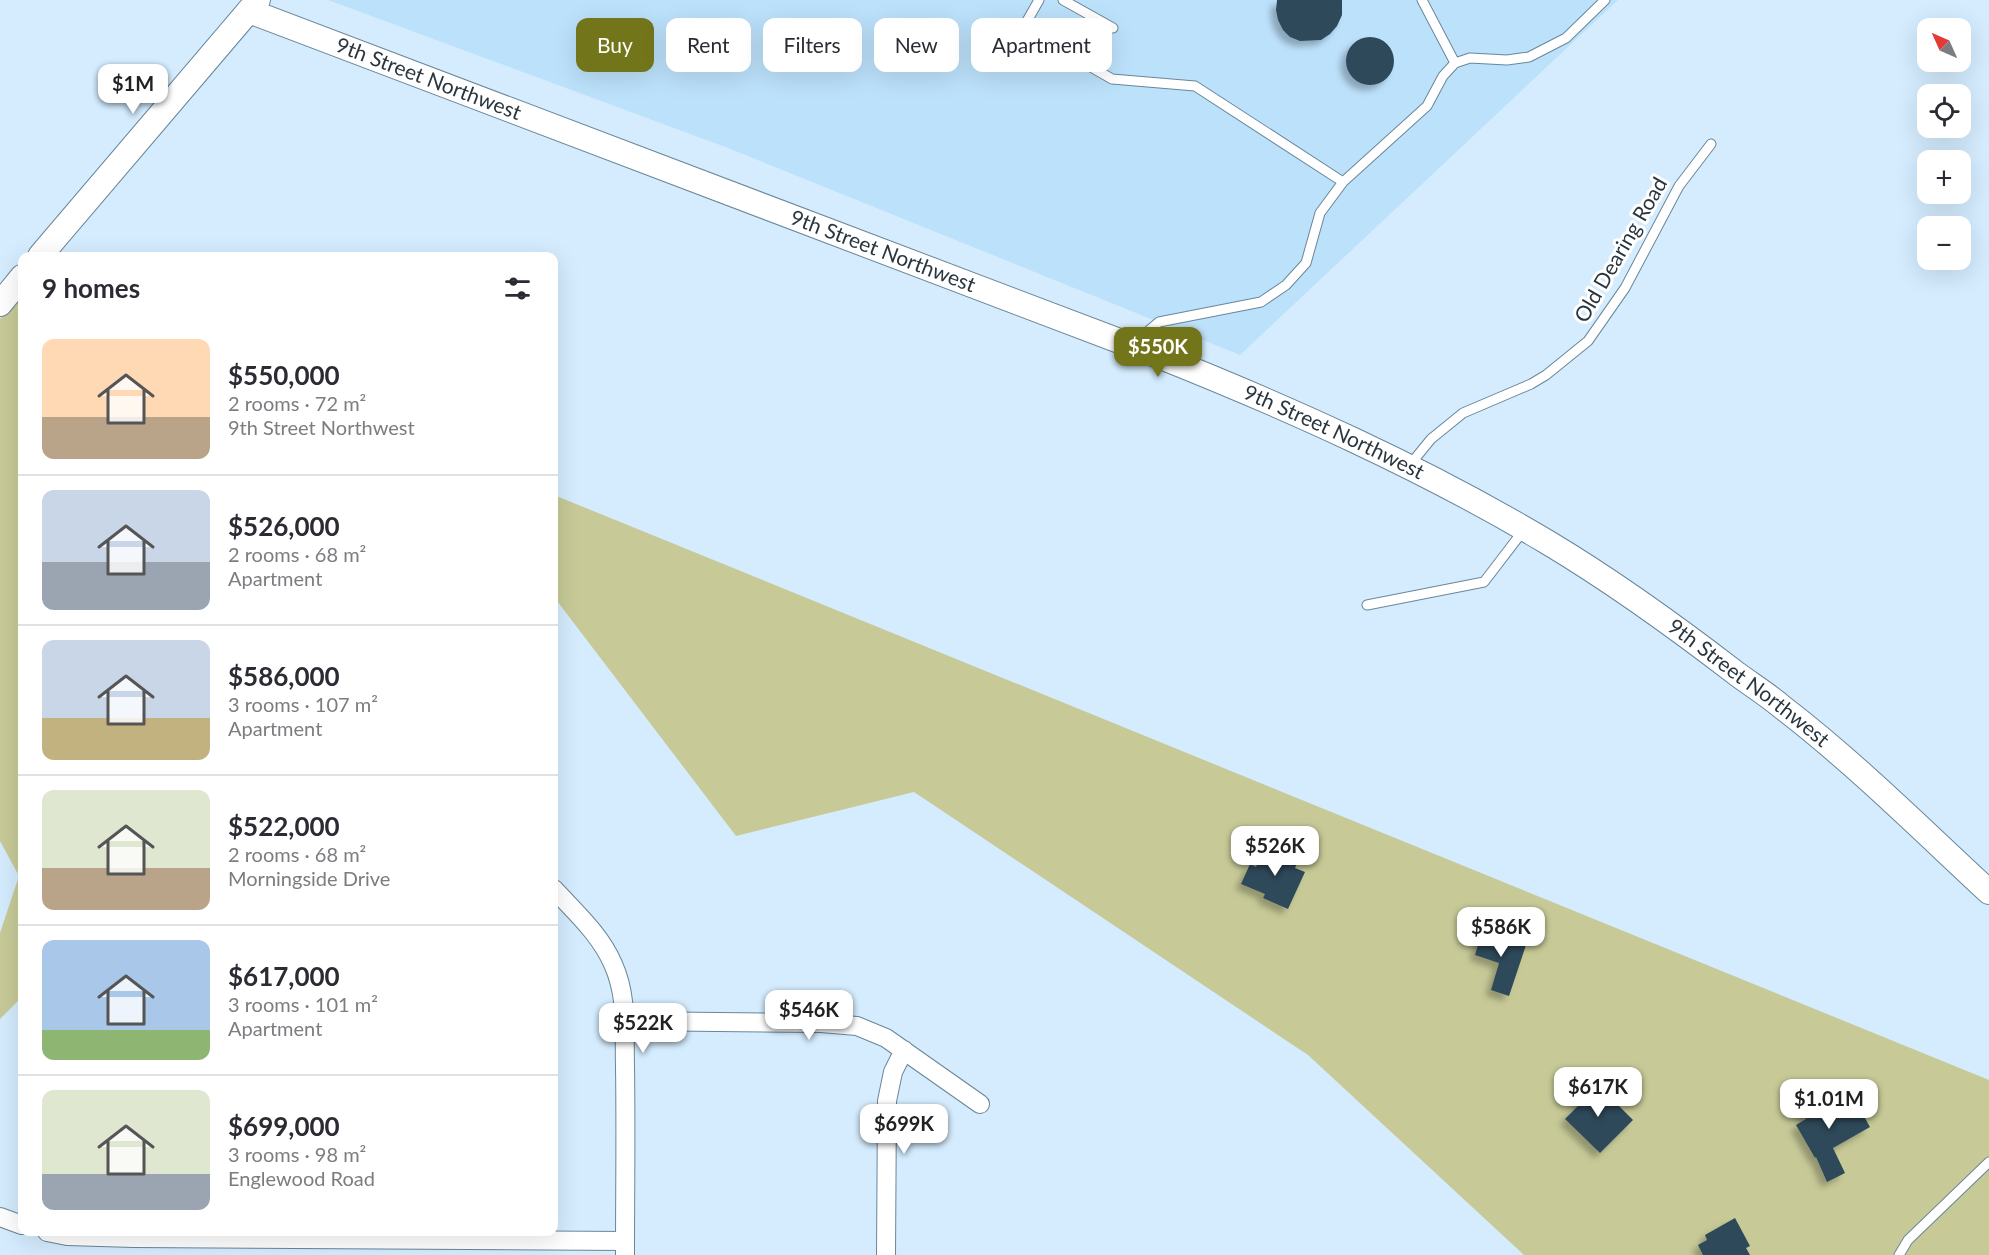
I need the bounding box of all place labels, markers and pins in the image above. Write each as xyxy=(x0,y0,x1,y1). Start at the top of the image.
pin: $1M xyxy=(104,64,162,115)
pin: $550K xyxy=(1116,327,1200,378)
pin: $526K xyxy=(1233,826,1317,877)
pin: $586K xyxy=(1459,907,1543,958)
pin: $546K xyxy=(767,990,851,1041)
pin: $522K xyxy=(601,1003,685,1054)
pin: $617K xyxy=(1556,1067,1640,1118)
pin: $1.01M xyxy=(1780,1079,1878,1130)
pin: $699K xyxy=(862,1104,946,1155)

